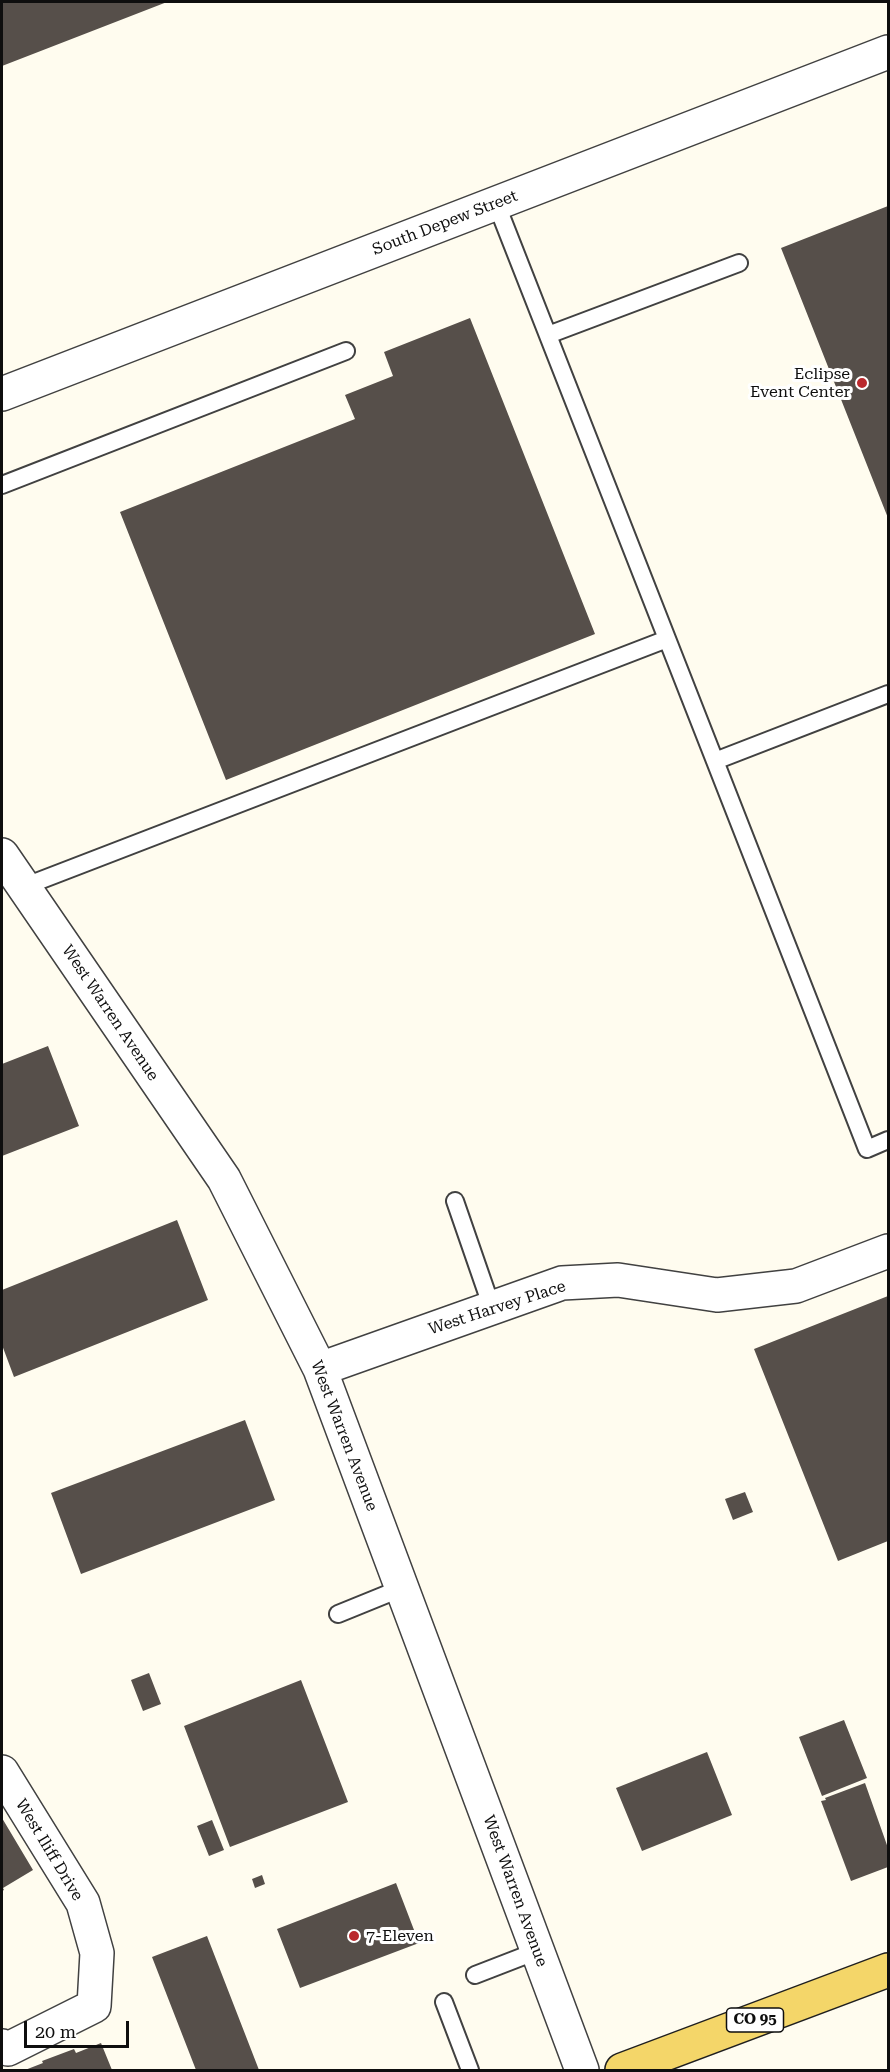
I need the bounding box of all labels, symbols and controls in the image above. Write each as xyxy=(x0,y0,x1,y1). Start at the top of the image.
street label: South Depew Street xyxy=(370,186,520,260)
place label: Eclipse Event Center xyxy=(750,364,850,402)
marker: Eclipse Event Center xyxy=(855,376,869,390)
street label: West Warren Avenue xyxy=(57,941,163,1085)
street label: West Harvey Place xyxy=(426,1277,568,1339)
street label: West Warren Avenue xyxy=(306,1358,382,1514)
street label: West Iliff Drive xyxy=(11,1796,87,1904)
street label: West Warren Avenue xyxy=(479,1813,551,1969)
place label: 7-Eleven xyxy=(366,1926,434,1946)
marker: 7-Eleven xyxy=(347,1929,361,1943)
road number: CO 95 xyxy=(726,2008,783,2032)
scale bar xyxy=(27,2009,132,2047)
text: 20 m xyxy=(35,2021,76,2042)

